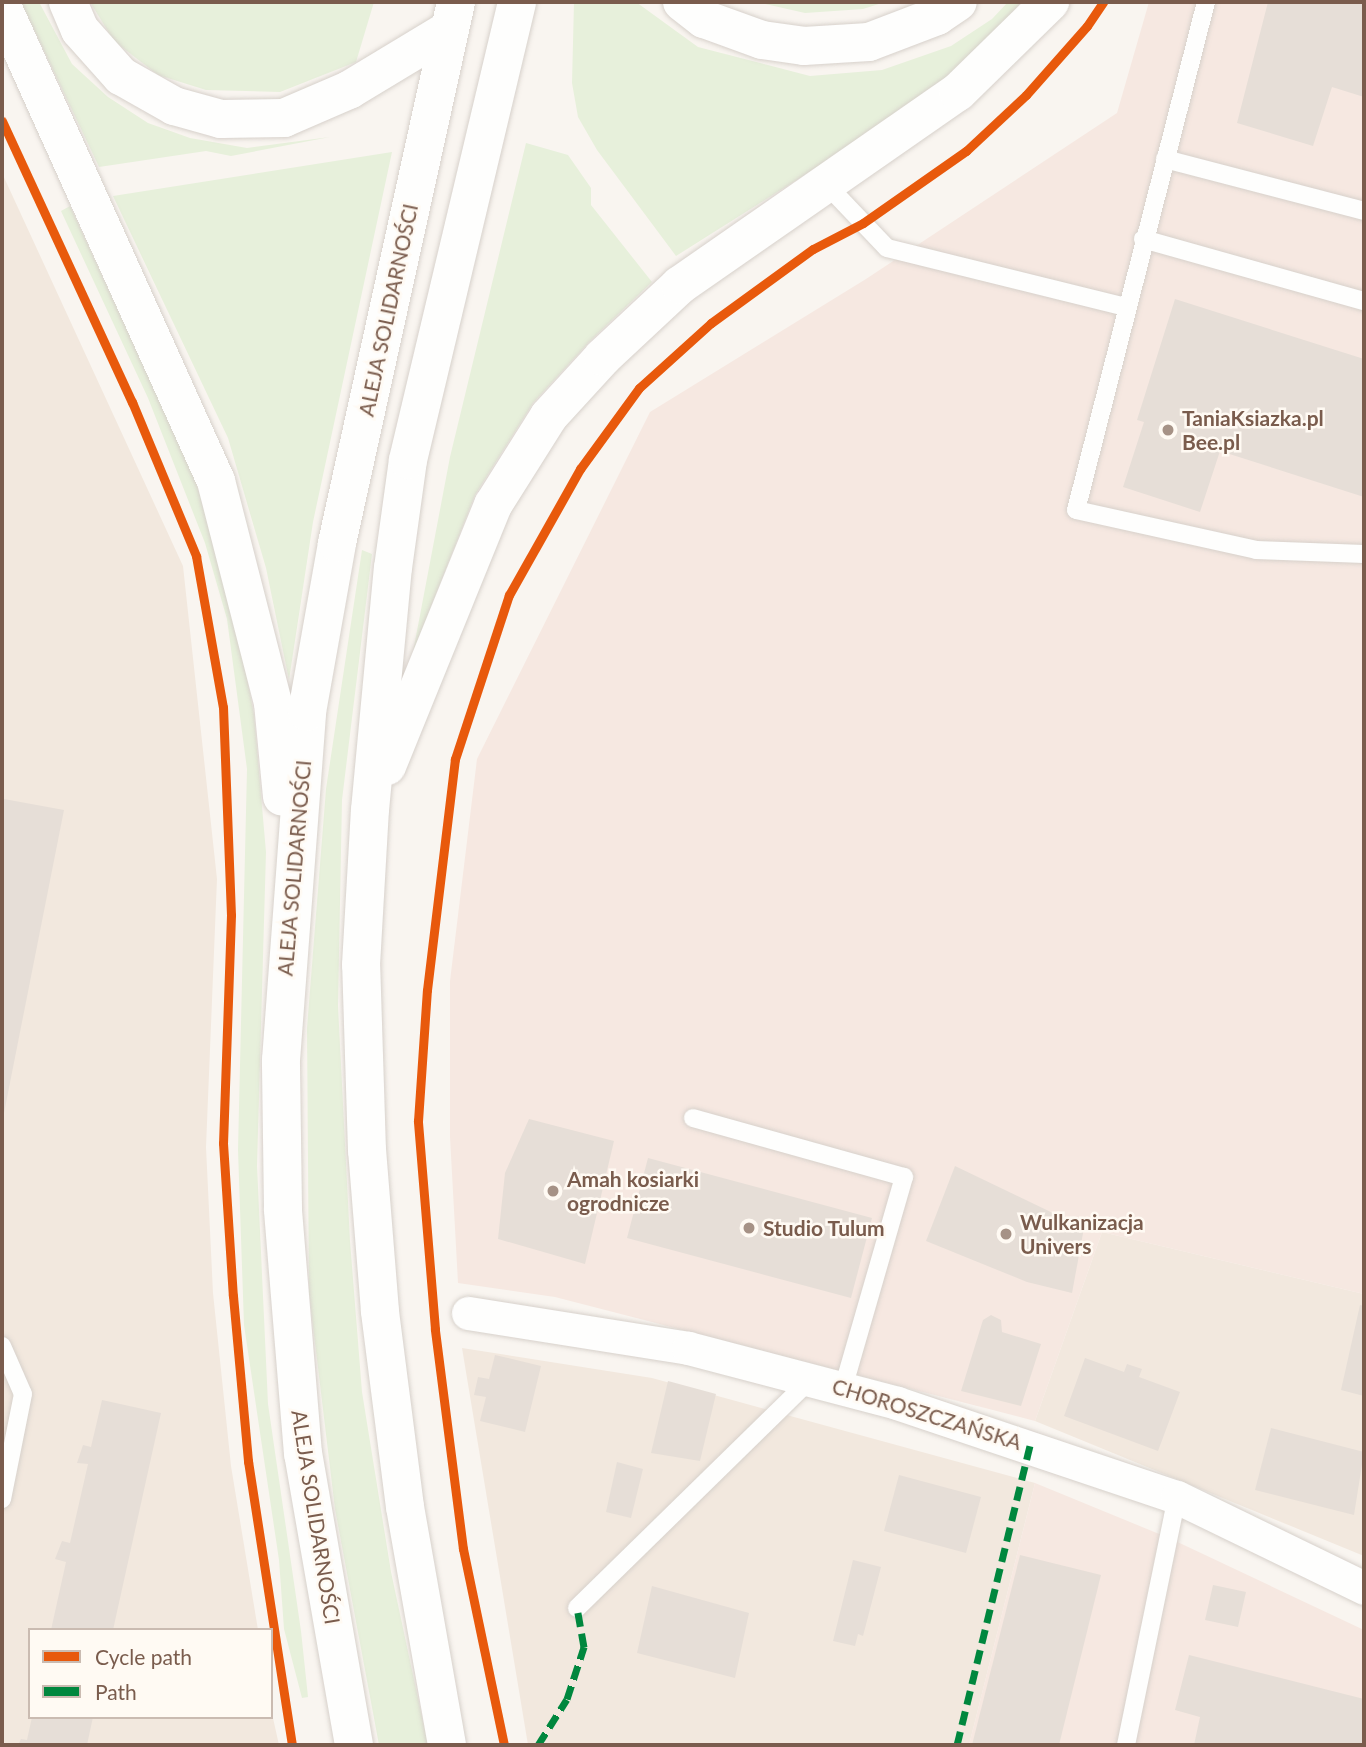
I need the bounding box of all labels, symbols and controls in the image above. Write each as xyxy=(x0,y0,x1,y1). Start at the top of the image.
street label: ALEJA SOLIDARNOŚCI xyxy=(353,201,423,419)
place label: TaniaKsiazka.pl Bee.pl xyxy=(1182,405,1324,455)
marker: TaniaKsiazka.pl Bee.pl xyxy=(1160,422,1176,438)
street label: ALEJA SOLIDARNOŚCI xyxy=(272,759,316,977)
place label: Amah kosiarki ogrodnicze xyxy=(567,1166,699,1216)
marker: Amah kosiarki ogrodnicze xyxy=(545,1183,561,1199)
place label: Wulkanizacja Univers xyxy=(1020,1209,1144,1259)
place label: Studio Tulum xyxy=(763,1215,885,1241)
marker: Studio Tulum xyxy=(741,1220,757,1236)
marker: Wulkanizacja Univers xyxy=(998,1226,1014,1242)
street label: CHOROSZCZAŃSKA xyxy=(829,1373,1025,1455)
street label: ALEJA SOLIDARNOŚCI xyxy=(287,1408,345,1626)
legend xyxy=(28,1628,273,1719)
text: Cycle path xyxy=(95,1644,192,1669)
text: Path xyxy=(95,1679,137,1704)

